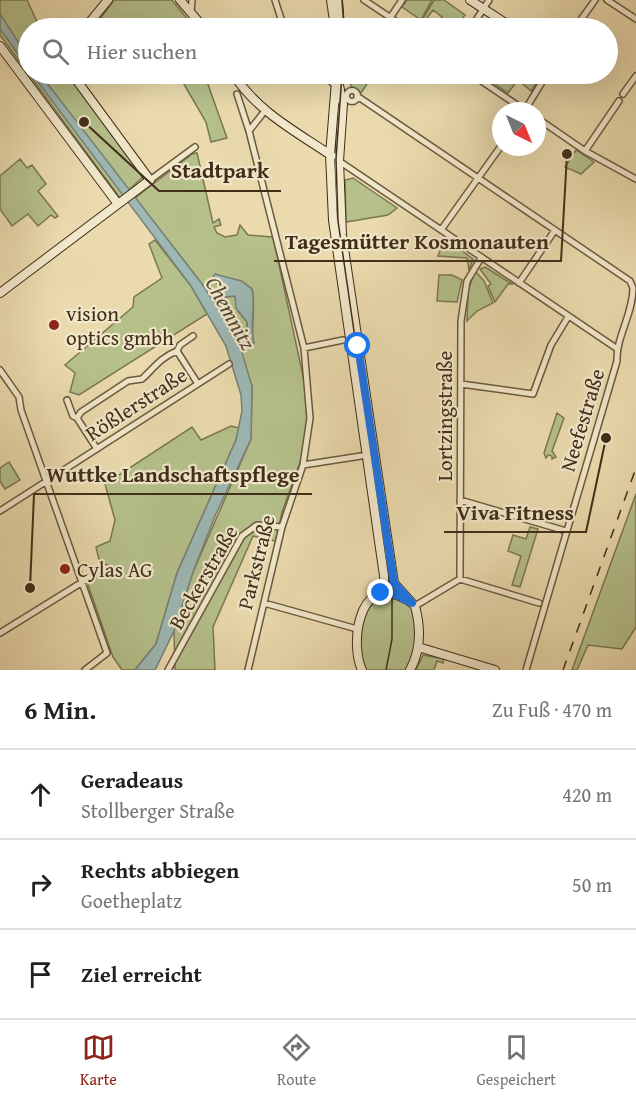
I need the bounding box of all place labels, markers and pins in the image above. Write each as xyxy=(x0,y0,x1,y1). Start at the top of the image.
callout: Stadtpark xyxy=(159,151,281,191)
callout: Tagesmütter Kosmonauten xyxy=(274,221,561,261)
place label: vision optics gmbh xyxy=(66,298,174,353)
marker: vision optics gmbh xyxy=(47,318,61,332)
callout: Wuttke Landschaftspflege xyxy=(34,454,312,494)
callout: Viva Fitness xyxy=(444,492,586,532)
place label: Cylas AG xyxy=(77,554,152,585)
marker: Cylas AG xyxy=(58,562,72,576)

